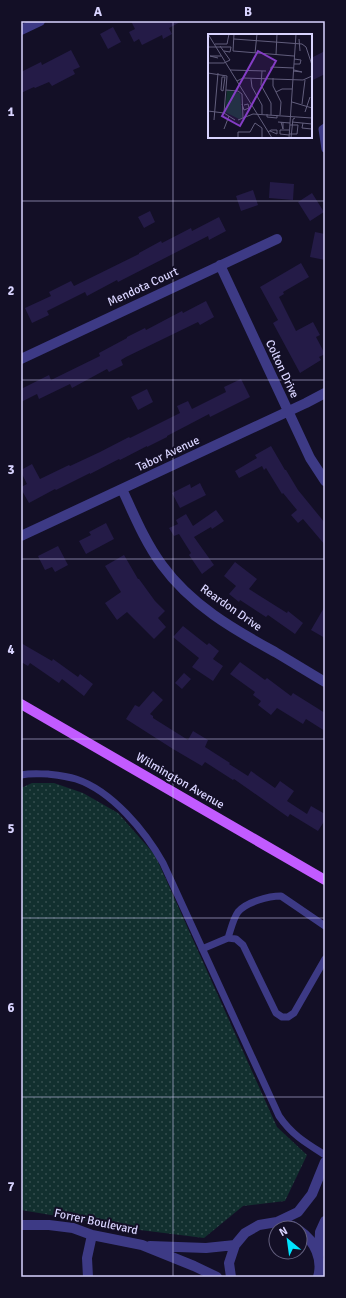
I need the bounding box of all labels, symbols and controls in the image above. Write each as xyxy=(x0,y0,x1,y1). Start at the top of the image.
text: A xyxy=(94,4,103,20)
text: B xyxy=(244,4,252,20)
inset map xyxy=(208,34,312,138)
text: 1 xyxy=(7,104,15,120)
street label: Mendota Court xyxy=(105,264,181,310)
text: 2 xyxy=(7,283,15,299)
street label: Colton Drive xyxy=(262,337,302,401)
street label: Tabor Avenue xyxy=(134,433,202,475)
text: 3 xyxy=(7,462,15,478)
street label: Reardon Drive xyxy=(197,581,265,635)
text: 4 xyxy=(7,642,15,658)
street label: Wilmington Avenue xyxy=(133,750,227,812)
text: 5 xyxy=(7,821,15,837)
text: 6 xyxy=(7,1000,15,1016)
text: 7 xyxy=(7,1179,15,1195)
street label: Forrer Boulevard xyxy=(53,1206,139,1238)
north arrow xyxy=(268,1220,308,1260)
text: N xyxy=(277,1224,290,1239)

